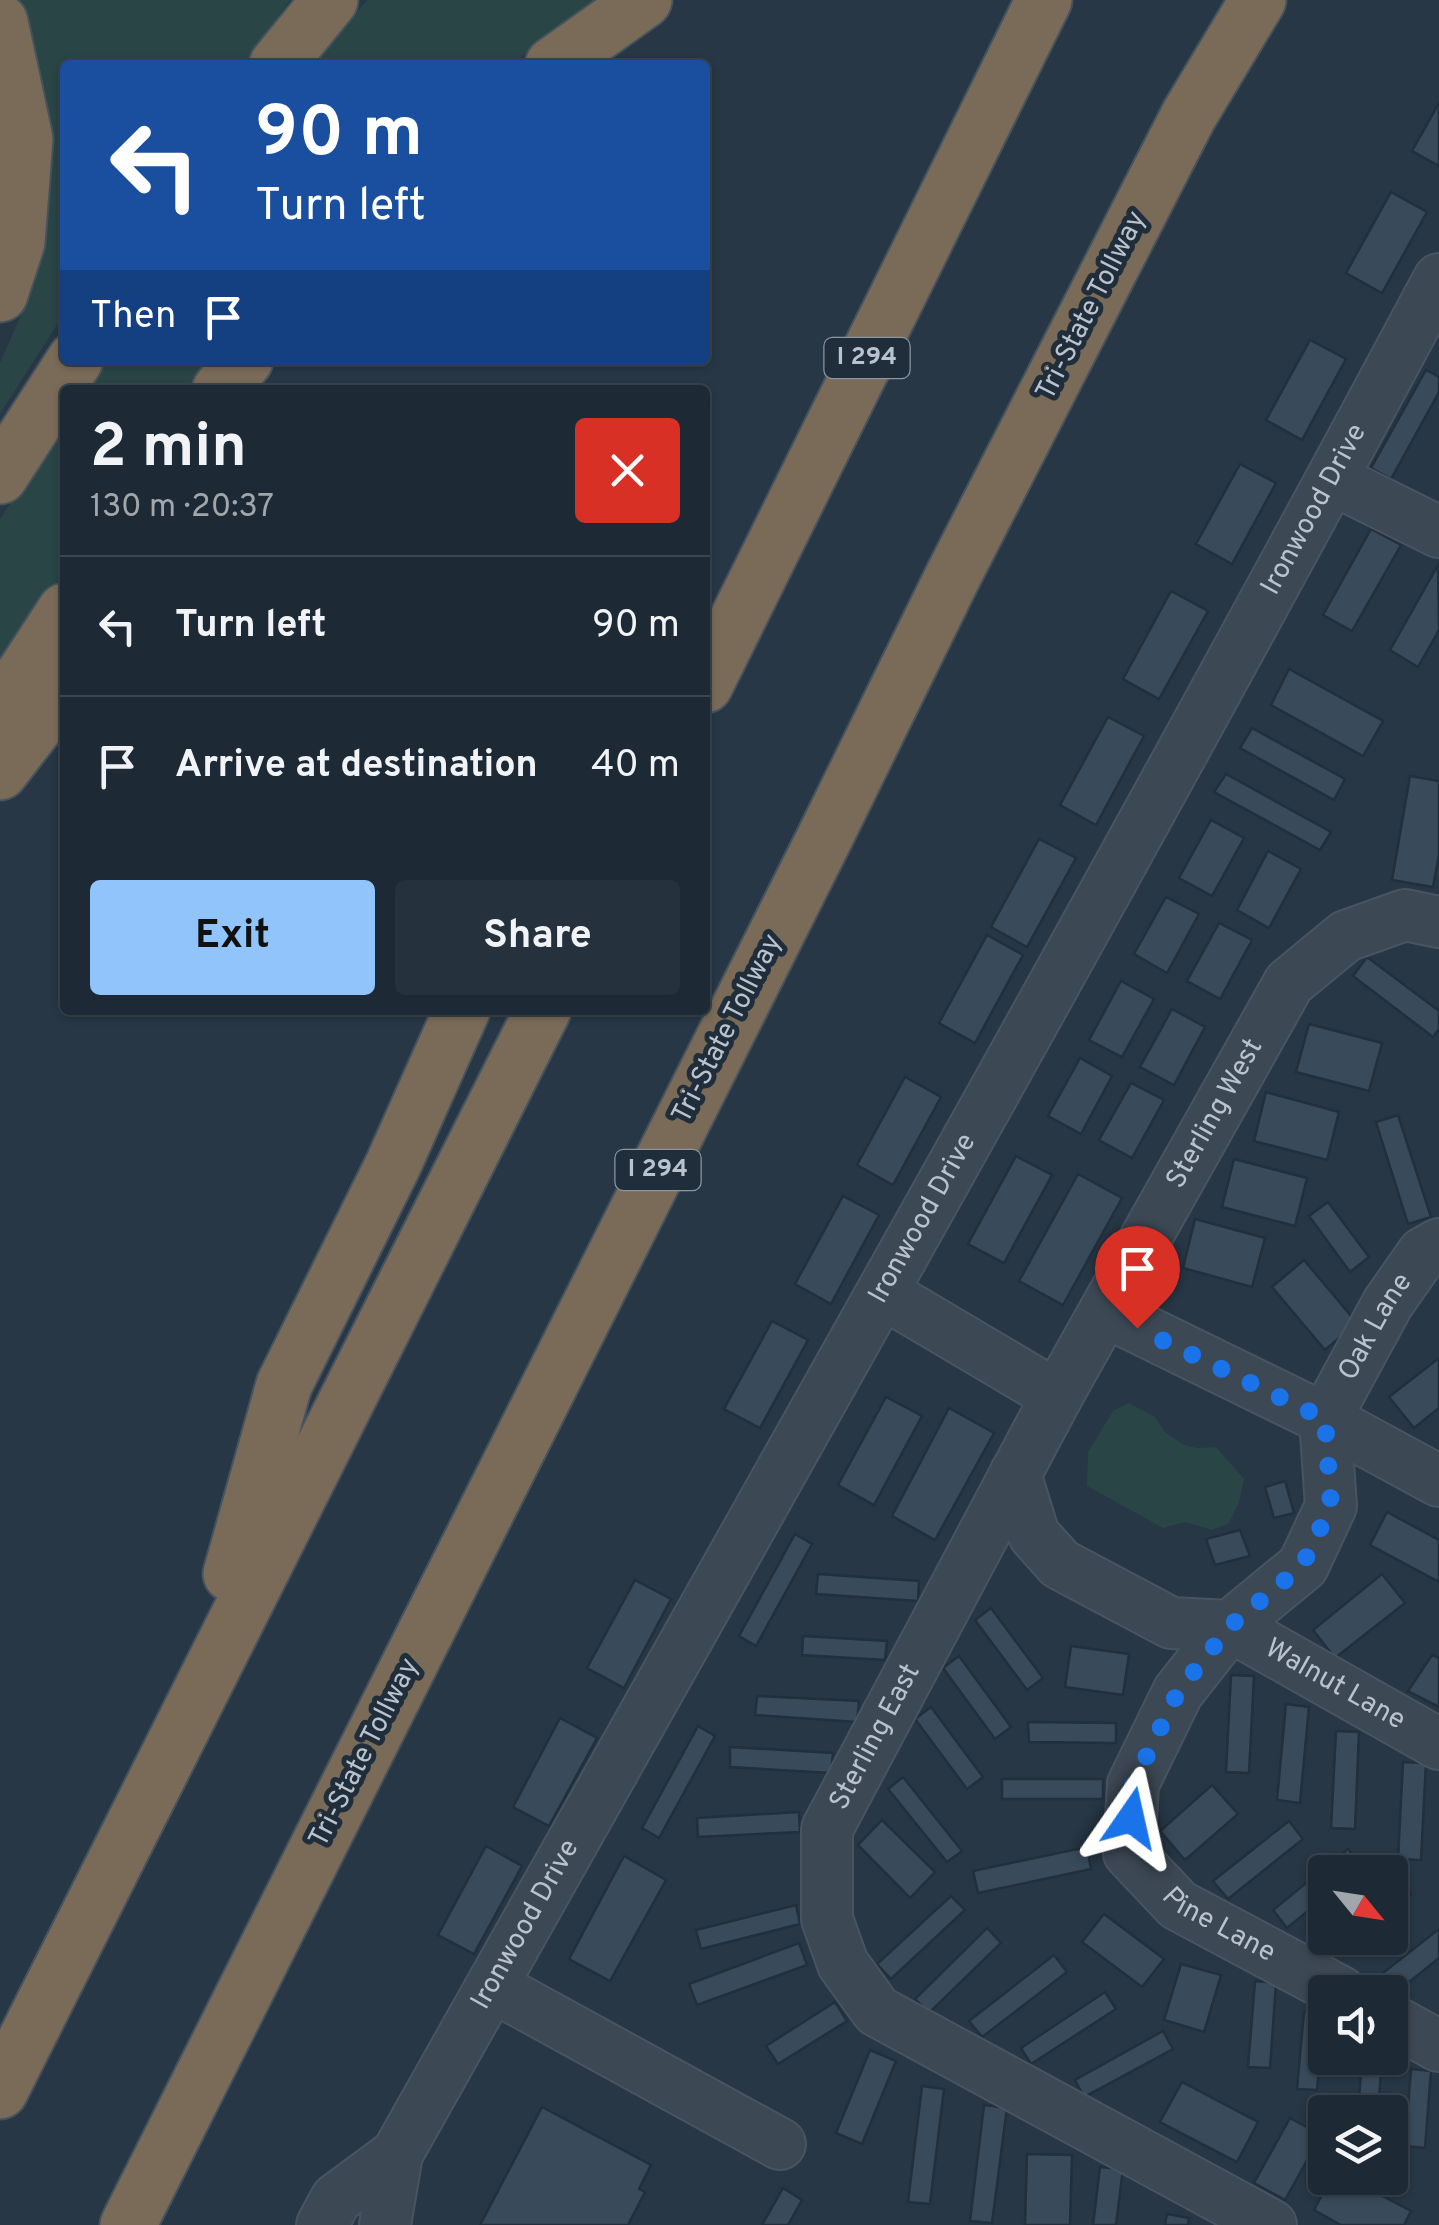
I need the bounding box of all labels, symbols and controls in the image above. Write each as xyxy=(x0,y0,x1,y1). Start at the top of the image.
text: 90 m xyxy=(255,92,423,181)
icon: left xyxy=(90,100,220,230)
text: Turn left xyxy=(255,179,426,236)
street label: Tri-State Tollway xyxy=(1029,205,1155,407)
icon: arrive xyxy=(196,290,251,345)
text: Then xyxy=(90,293,176,342)
road number: I 294 xyxy=(824,338,910,378)
text: 2 min xyxy=(90,412,247,488)
button: close xyxy=(575,418,680,523)
street label: Ironwood Drive xyxy=(1254,418,1376,602)
text: 130 m · 20:37 xyxy=(90,488,274,528)
icon: left xyxy=(90,599,145,654)
text: Turn left xyxy=(175,602,327,651)
text: 90 m xyxy=(592,602,680,651)
icon: arrive xyxy=(90,739,145,794)
text: Arrive at destination xyxy=(175,742,538,791)
text: 40 m xyxy=(591,742,680,791)
button: Exit xyxy=(90,880,375,995)
button: Share xyxy=(395,880,680,995)
street label: Tri-State Tollway xyxy=(665,928,791,1130)
street label: Sterling West xyxy=(1159,1032,1272,1195)
street label: Ironwood Drive xyxy=(861,1127,985,1310)
road number: I 294 xyxy=(616,1150,700,1190)
pin xyxy=(1095,1226,1180,1329)
icon: arrive xyxy=(1110,1241,1165,1296)
street label: Oak Lane xyxy=(1331,1266,1421,1387)
street label: Walnut Lane xyxy=(1258,1631,1411,1739)
street label: Tri-State Tollway xyxy=(302,1652,428,1854)
street label: Sterling East xyxy=(822,1658,929,1817)
position arrow xyxy=(1079,1766,1183,1870)
street label: Ironwood Drive xyxy=(464,1833,588,2016)
north arrow xyxy=(1308,1855,1408,1955)
map controls xyxy=(1308,1855,1408,2195)
street label: Pine Lane xyxy=(1153,1880,1281,1971)
button: sound xyxy=(1308,1975,1408,2075)
button: layers xyxy=(1308,2095,1408,2195)

